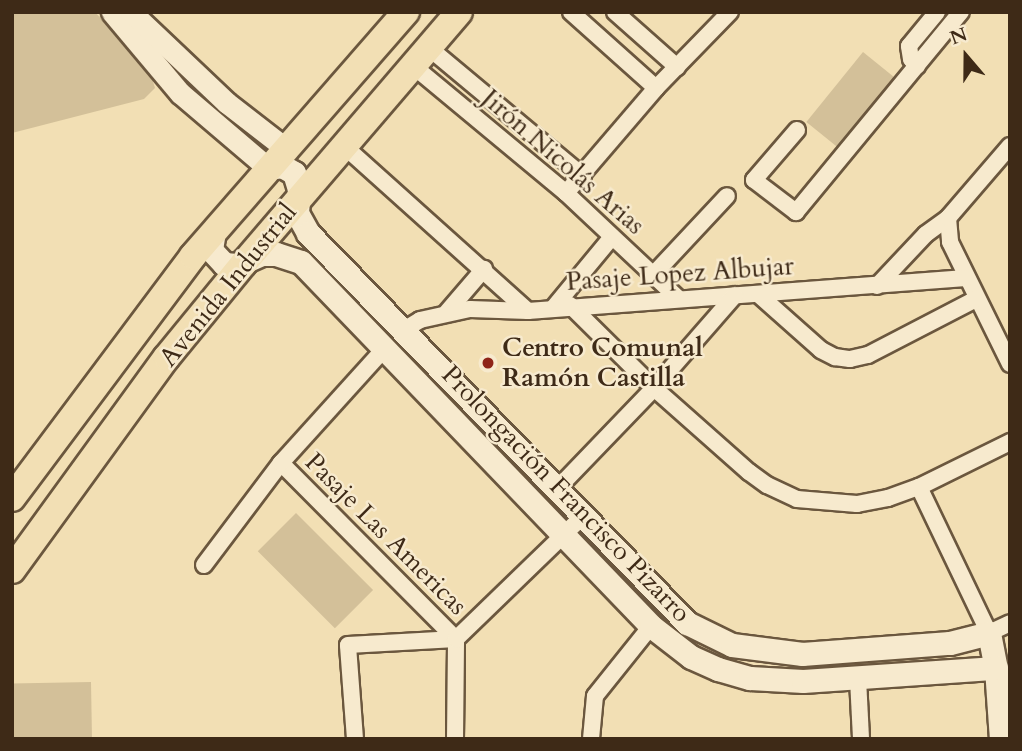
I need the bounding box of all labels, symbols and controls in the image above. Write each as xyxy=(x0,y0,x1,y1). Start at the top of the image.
north arrow xyxy=(931,21,1001,91)
text: N xyxy=(947,21,971,51)
street label: Jirón Nicolás Arias xyxy=(475,83,651,241)
street label: Avenida Industrial xyxy=(153,197,303,373)
street label: Pasaje Lopez Albujar xyxy=(565,250,795,298)
place label: Centro Comunal Ramón Castilla xyxy=(502,332,703,394)
marker: Centro Comunal Ramón Castilla xyxy=(480,355,496,371)
street label: Prolongación Francisco Pizarro xyxy=(435,359,697,629)
street label: Pasaje Las Americas xyxy=(299,447,473,621)

